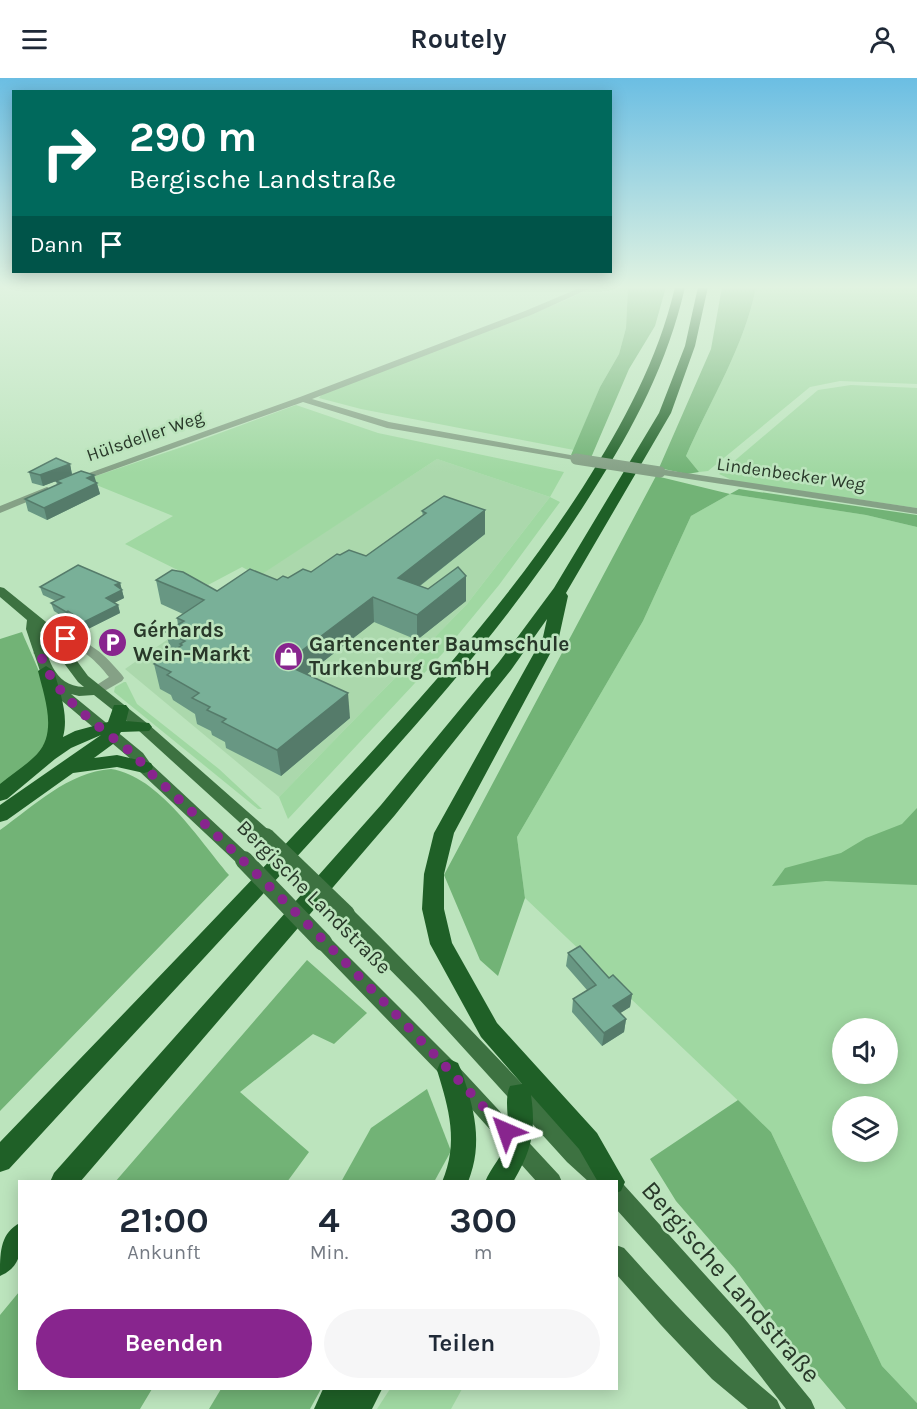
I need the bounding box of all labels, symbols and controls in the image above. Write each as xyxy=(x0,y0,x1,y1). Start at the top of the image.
icon: menu xyxy=(18,23,51,56)
text: Routely xyxy=(410,23,507,55)
icon: person xyxy=(866,23,899,56)
text: 290 m xyxy=(129,112,257,162)
icon: right xyxy=(30,114,108,192)
text: Bergische Landstraße xyxy=(129,163,396,195)
icon: arrive xyxy=(95,228,128,261)
text: Dann xyxy=(30,232,83,258)
street label: Hülsdeller Weg xyxy=(84,406,206,466)
street label: Lindenbecker Weg xyxy=(715,453,867,495)
pin xyxy=(40,613,91,664)
place label: Gérhards Wein-Markt xyxy=(133,618,251,666)
icon: arrive xyxy=(49,622,82,655)
parking icon: Gérhards Wein-Markt xyxy=(96,626,128,658)
place label: Gartencenter Baumschule Turkenburg GmbH xyxy=(309,632,570,680)
shop icon: Gartencenter Baumschule Turkenburg GmbH xyxy=(272,640,304,672)
street label: Bergische Landstraße xyxy=(232,815,396,979)
map controls xyxy=(832,1018,898,1162)
button: sound xyxy=(832,1018,898,1084)
button: layers xyxy=(832,1096,898,1162)
position arrow xyxy=(474,1099,538,1163)
street label: Bergische Landstraße xyxy=(635,1175,827,1389)
text: 21:00 xyxy=(119,1199,209,1241)
text: 4 xyxy=(318,1199,340,1241)
text: 300 xyxy=(449,1199,517,1241)
text: Ankunft xyxy=(127,1241,201,1264)
text: Min. xyxy=(310,1241,348,1264)
text: m xyxy=(474,1241,492,1264)
button: Beenden xyxy=(36,1309,312,1378)
button: Teilen xyxy=(324,1309,600,1378)

